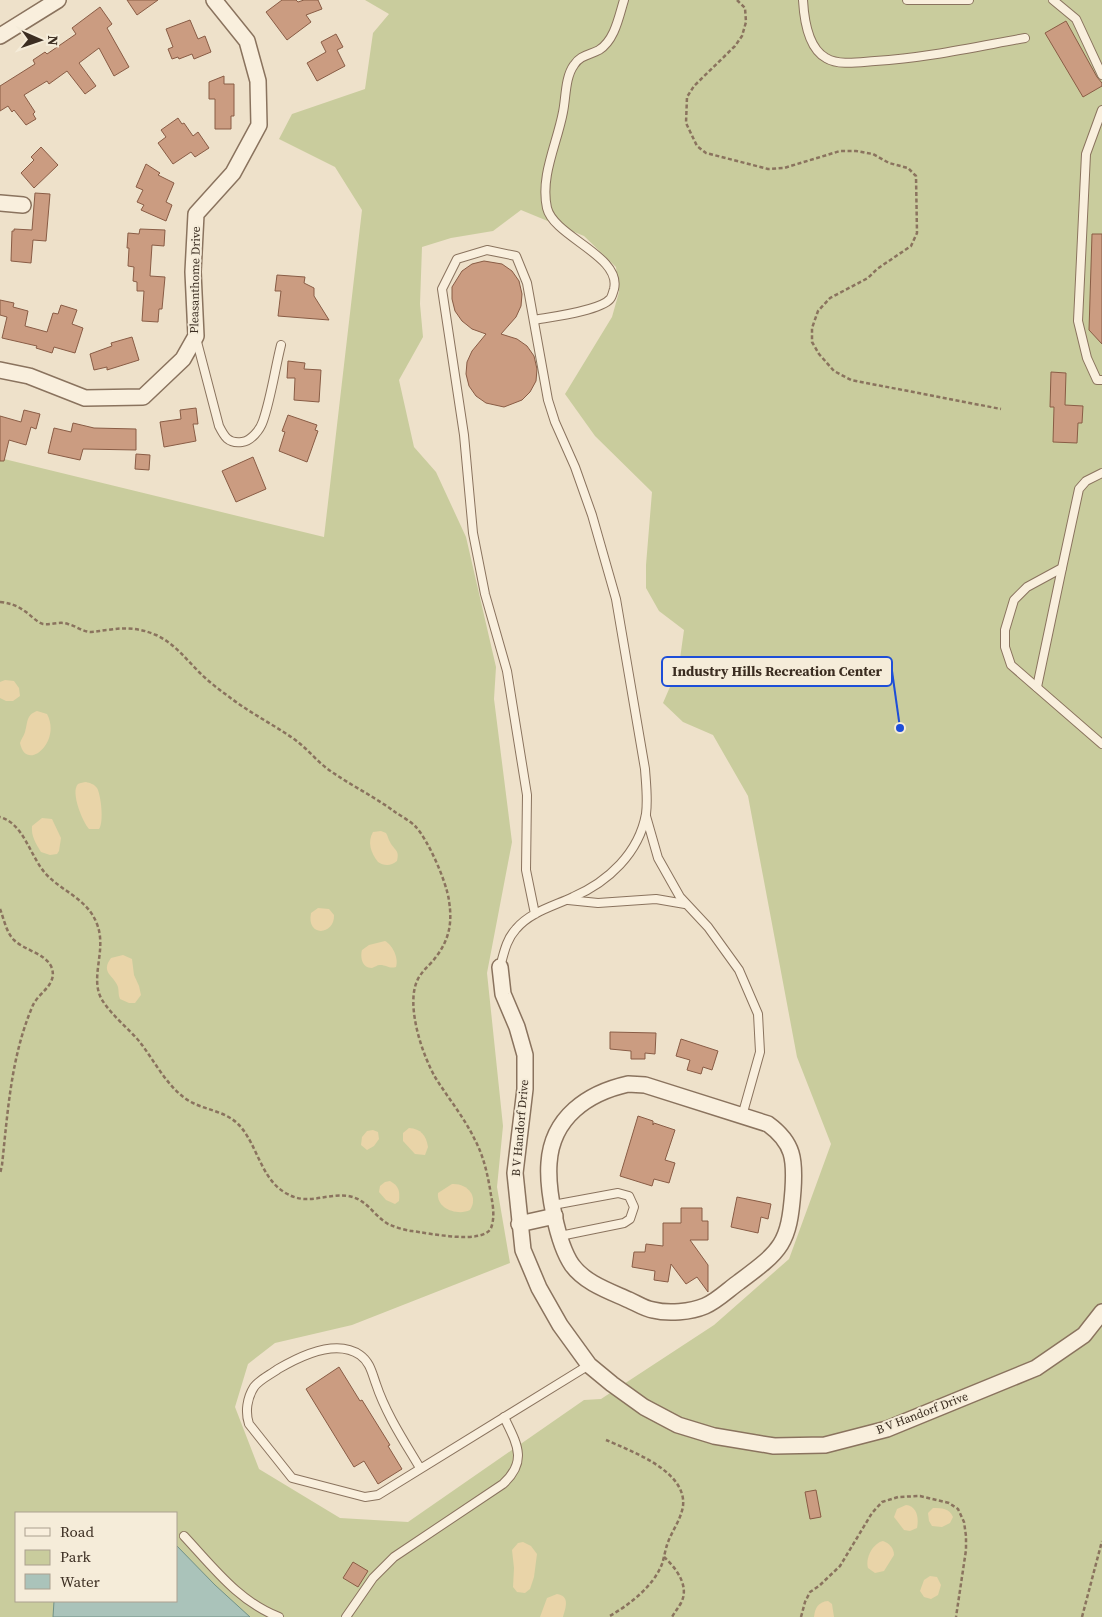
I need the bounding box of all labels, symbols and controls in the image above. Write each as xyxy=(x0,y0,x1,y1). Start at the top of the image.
north arrow xyxy=(15,15,65,65)
text: N xyxy=(43,35,63,46)
street label: Pleasanthome Drive xyxy=(186,226,204,334)
callout: Industry Hills Recreation Center xyxy=(662,657,892,686)
text: Industry Hills Recreation Center xyxy=(672,661,883,681)
street label: B V Handorf Drive xyxy=(508,1079,532,1177)
street label: B V Handorf Drive xyxy=(874,1388,970,1438)
legend xyxy=(15,1512,178,1602)
text: Road xyxy=(60,1521,94,1542)
text: Park xyxy=(60,1546,92,1567)
text: Water xyxy=(60,1571,101,1592)

